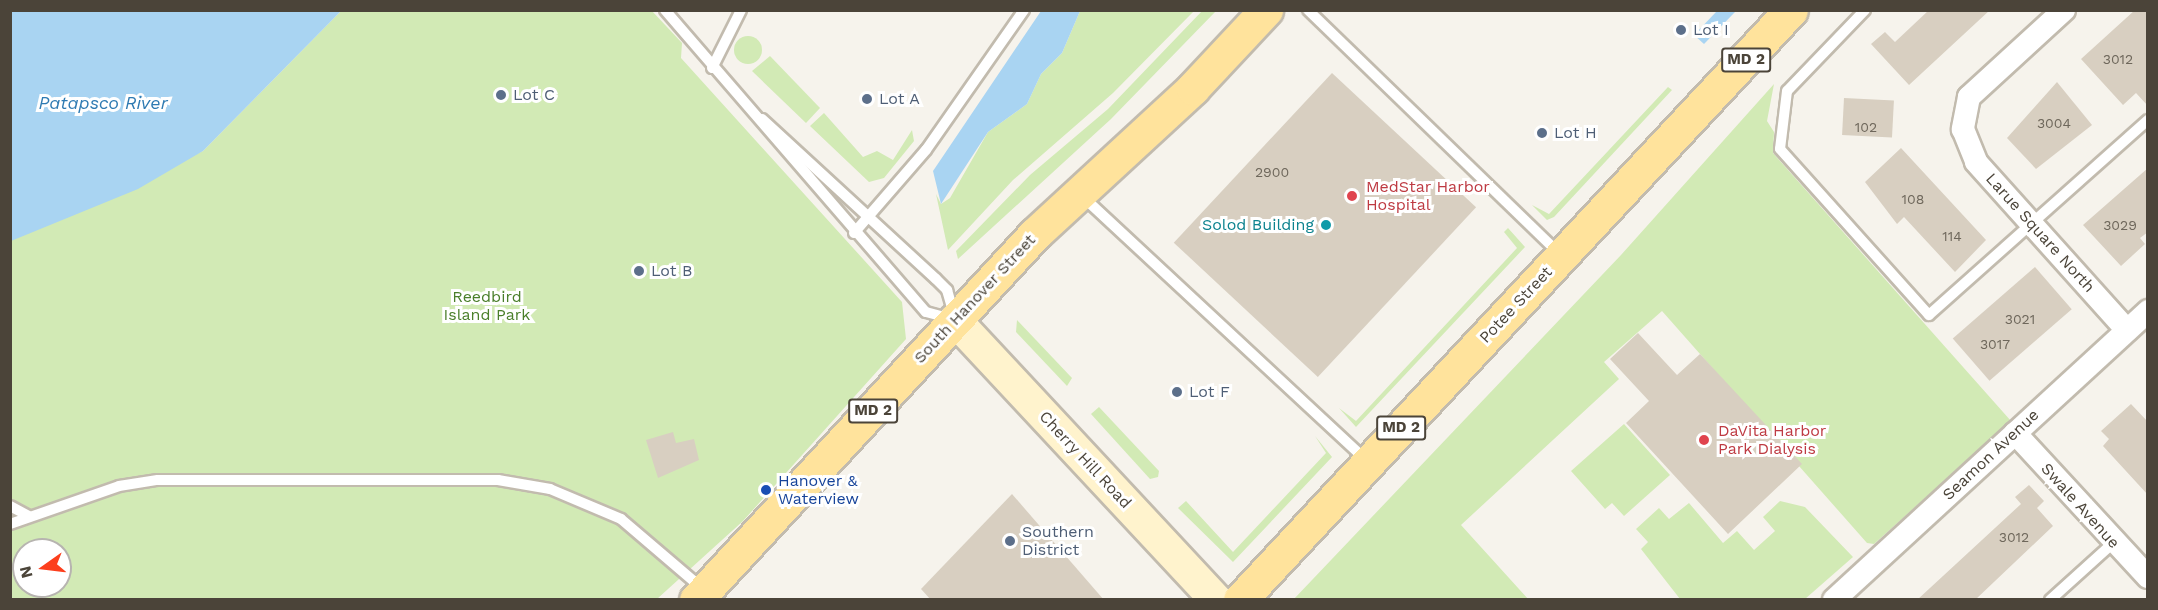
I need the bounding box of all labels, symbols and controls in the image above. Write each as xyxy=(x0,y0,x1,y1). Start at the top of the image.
place label: Lot I xyxy=(1693,20,1729,40)
marker: Lot I xyxy=(1674,23,1688,37)
road number: MD 2 xyxy=(1720,48,1772,72)
house number: 3012 xyxy=(2103,51,2133,67)
place label: Lot C xyxy=(513,85,555,105)
marker: Lot C xyxy=(494,88,508,102)
place label: Lot A xyxy=(879,89,921,109)
water label: Patapsco River xyxy=(38,92,168,114)
marker: Lot A xyxy=(860,92,874,106)
house number: 3004 xyxy=(2037,115,2071,131)
house number: 102 xyxy=(1855,119,1877,135)
place label: Lot H xyxy=(1554,123,1597,143)
marker: Lot H xyxy=(1535,126,1549,140)
house number: 2900 xyxy=(1255,164,1289,180)
street label: Larue Square North xyxy=(1981,169,2099,297)
place label: MedStar Harbor Hospital xyxy=(1366,177,1490,215)
marker: MedStar Harbor Hospital xyxy=(1343,187,1361,205)
house number: 108 xyxy=(1902,191,1924,207)
place label: Solod Building xyxy=(1202,215,1314,235)
house number: 3029 xyxy=(2103,217,2137,233)
marker: Solod Building xyxy=(1319,218,1333,232)
house number: 114 xyxy=(1942,228,1962,244)
street label: South Hanover Street xyxy=(910,230,1040,368)
place label: Lot B xyxy=(651,261,692,281)
street label: Potee Street xyxy=(1476,263,1556,347)
marker: Lot B xyxy=(632,264,646,278)
park label: Reedbird Island Park xyxy=(444,287,530,325)
house number: 3021 xyxy=(2005,311,2035,327)
house number: 3017 xyxy=(1980,336,2010,352)
place label: Lot F xyxy=(1189,382,1230,402)
marker: Lot F xyxy=(1170,385,1184,399)
road number: MD 2 xyxy=(848,399,898,423)
street label: Seamon Avenue xyxy=(1939,405,2043,505)
street label: Cherry Hill Road xyxy=(1035,407,1135,513)
road number: MD 2 xyxy=(1376,416,1426,440)
place label: DaVita Harbor Park Dialysis xyxy=(1718,421,1827,459)
marker: DaVita Harbor Park Dialysis xyxy=(1695,431,1713,449)
street label: Swale Avenue xyxy=(2037,459,2123,553)
place label: Hanover & Waterview xyxy=(778,471,859,509)
marker: Hanover & Waterview xyxy=(759,483,773,497)
place label: Southern District xyxy=(1022,522,1094,560)
house number: 3012 xyxy=(1999,529,2029,545)
marker: Southern District xyxy=(1003,534,1017,548)
north arrow xyxy=(12,538,72,598)
text: N xyxy=(15,564,37,580)

